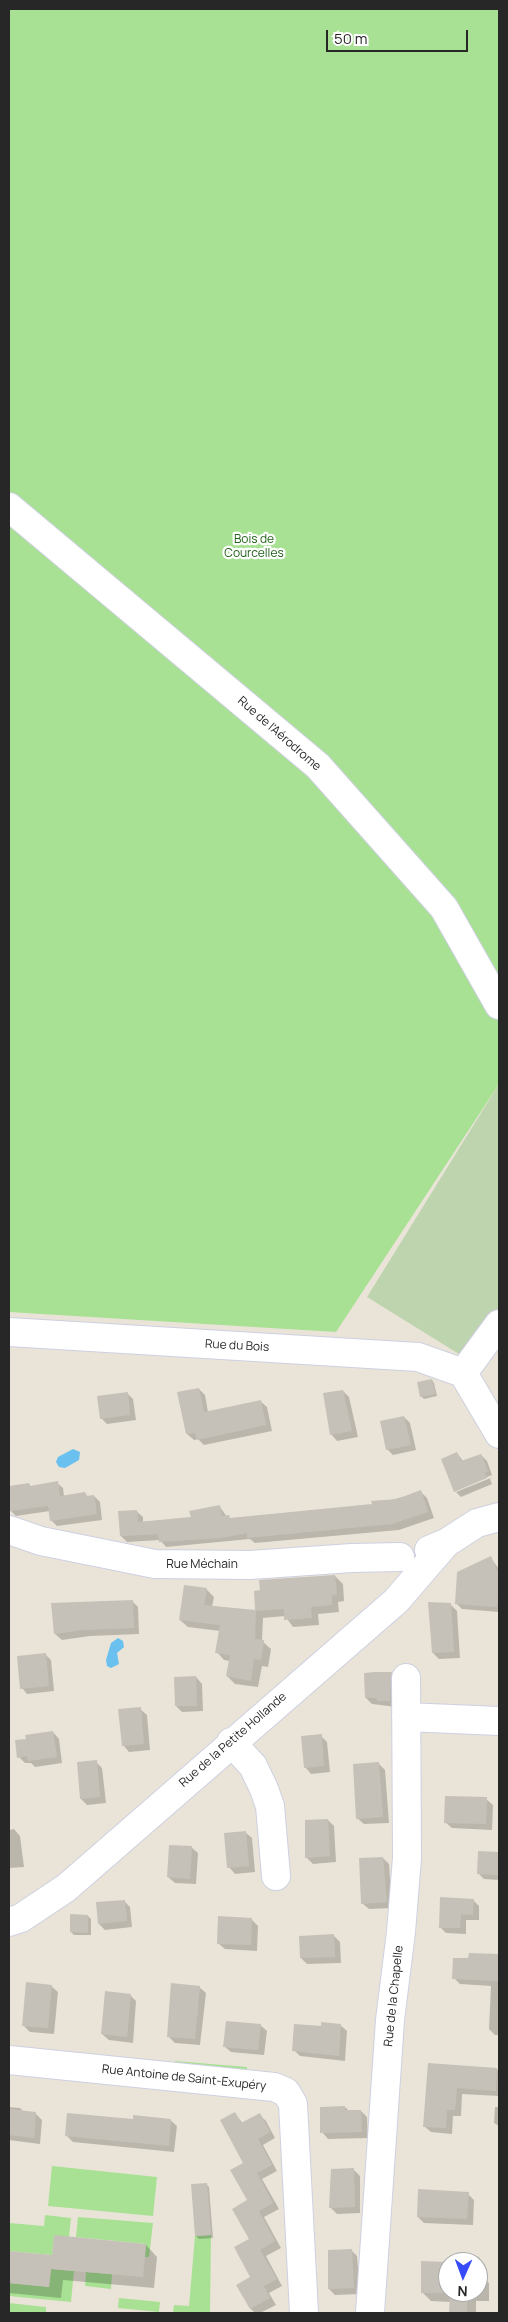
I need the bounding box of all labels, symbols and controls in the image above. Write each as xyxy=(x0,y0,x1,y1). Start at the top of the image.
scale bar xyxy=(328,20,470,52)
text: 50 m xyxy=(334,28,368,49)
park label: Bois de Courcelles xyxy=(224,533,284,561)
street label: Rue de l'Aérodrome xyxy=(234,694,324,774)
street label: Rue du Bois xyxy=(205,1337,269,1355)
street label: Rue Méchain xyxy=(166,1558,238,1572)
street label: Rue de la Petite Hollande xyxy=(177,1690,289,1790)
street label: Rue de la Chapelle xyxy=(382,1945,406,2047)
street label: Rue Antoine de Saint-Exupéry xyxy=(101,2062,267,2094)
north arrow xyxy=(438,2252,488,2302)
text: N xyxy=(457,2282,468,2301)

